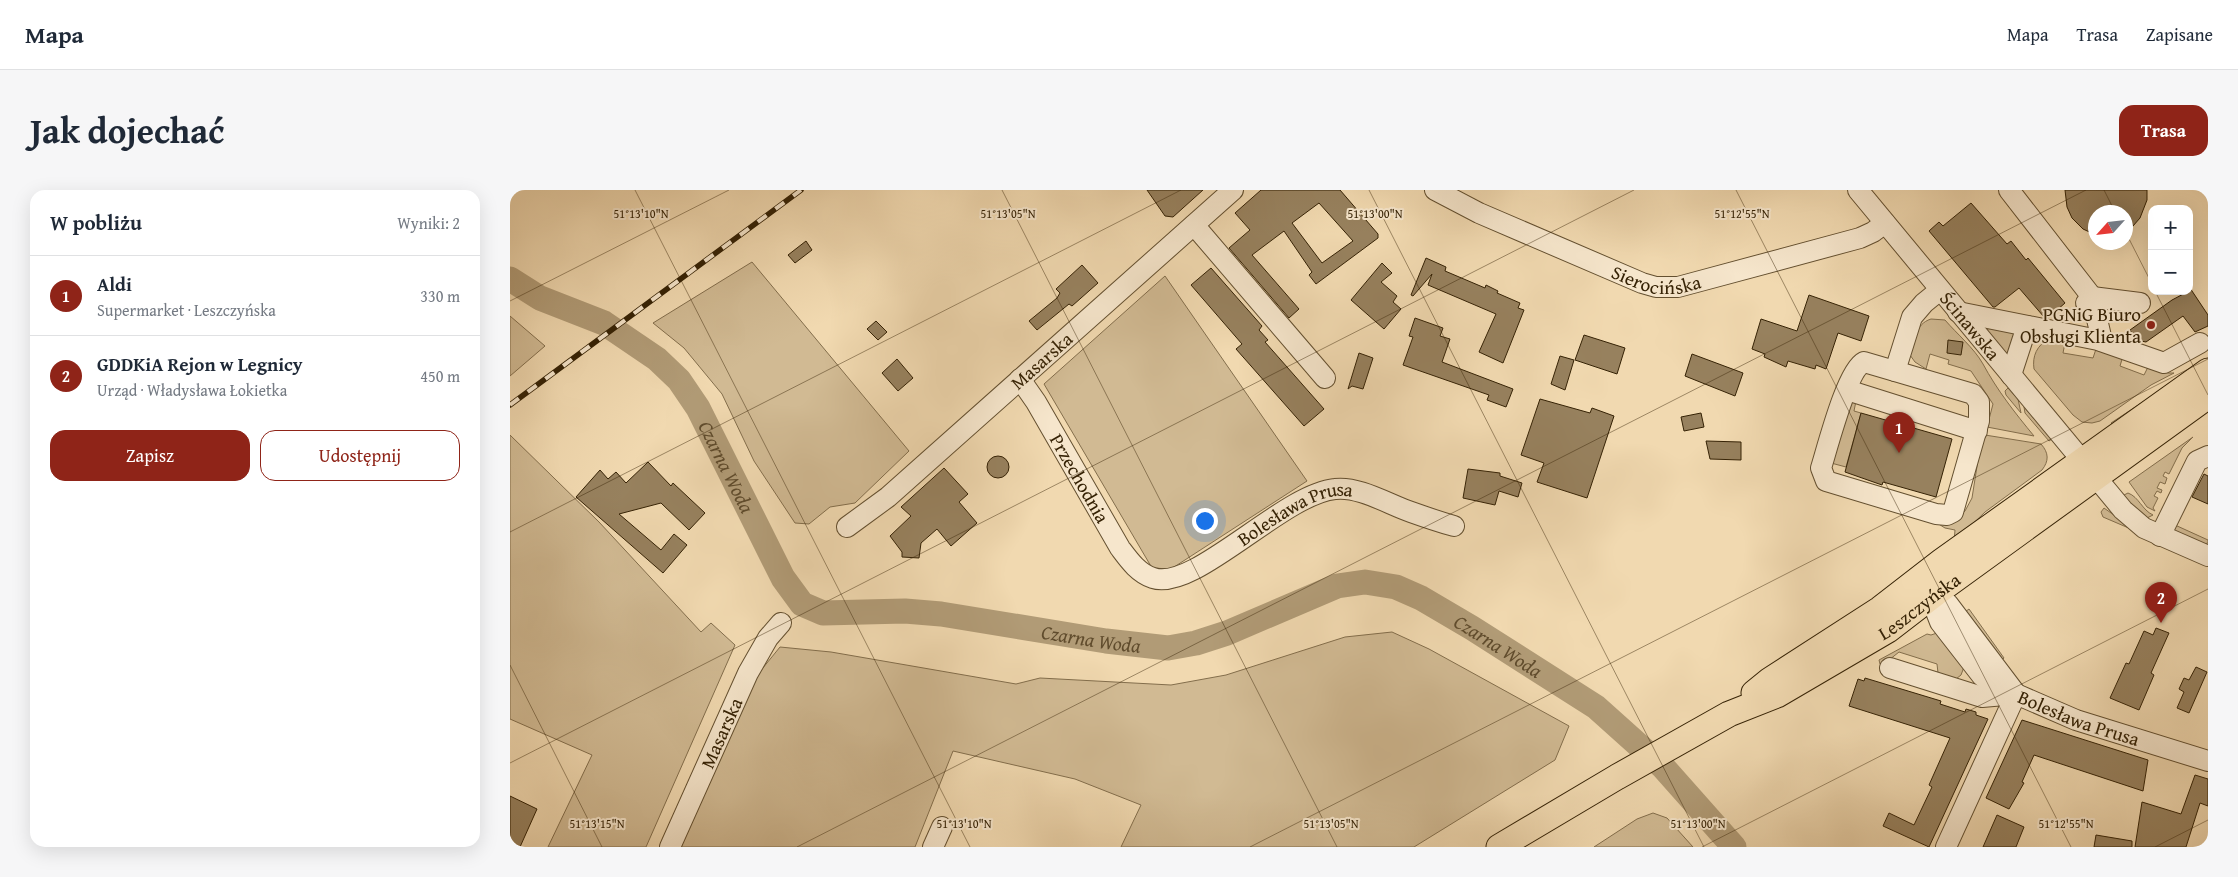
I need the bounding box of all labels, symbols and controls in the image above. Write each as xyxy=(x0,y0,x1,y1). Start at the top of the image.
text: Mapa xyxy=(25,17,84,52)
text: Mapa xyxy=(2007,21,2048,48)
text: Trasa xyxy=(2076,21,2118,48)
text: Zapisane xyxy=(2146,21,2213,48)
text: Jak dojechać xyxy=(30,105,224,156)
button: Trasa xyxy=(2119,105,2208,156)
text: 51°13'10"N xyxy=(613,205,669,222)
text: 51°13'05"N xyxy=(980,205,1036,222)
text: 51°13'00"N xyxy=(1347,205,1403,222)
text: 51°12'55"N xyxy=(1714,205,1770,222)
north arrow xyxy=(2088,205,2133,250)
map controls xyxy=(2148,205,2193,295)
button: + xyxy=(2148,205,2193,250)
text: W pobliżu xyxy=(50,207,142,238)
text: Wyniki: 2 xyxy=(397,211,460,235)
button: − xyxy=(2148,250,2193,295)
street label: Sierocińska xyxy=(1607,258,1704,301)
text: Aldi xyxy=(97,270,132,298)
text: 1 xyxy=(62,284,70,308)
text: 330 m xyxy=(420,284,460,308)
street label: Ścinawska xyxy=(1933,285,2007,366)
text: Supermarket · Leszczyńska xyxy=(97,298,276,322)
place label: PGNiG Biuro Obsługi Klienta xyxy=(2020,300,2141,350)
marker: PGNiG Biuro Obsługi Klienta xyxy=(2145,319,2157,331)
street label: Masarska xyxy=(1004,325,1079,396)
text: GDDKiA Rejon w Legnicy xyxy=(97,350,303,378)
text: 2 xyxy=(62,364,70,388)
text: 450 m xyxy=(420,364,460,388)
text: Urząd · Władysława Łokietka xyxy=(97,378,287,402)
pin: 1 xyxy=(1883,412,1915,453)
water label: Czarna Woda xyxy=(692,415,763,518)
street label: Przechodnia xyxy=(1043,428,1117,528)
button: Zapisz xyxy=(50,430,250,481)
button: Udostępnij xyxy=(260,430,460,481)
street label: Bolesława Prusa xyxy=(1231,475,1355,553)
your location xyxy=(1192,508,1218,534)
street label: Leszczyńska xyxy=(1873,566,1966,647)
pin: 2 xyxy=(2145,582,2177,623)
water label: Czarna Woda xyxy=(1449,606,1549,685)
water label: Czarna Woda xyxy=(1040,616,1143,659)
street label: Bolesława Prusa xyxy=(2014,683,2143,753)
street label: Masarska xyxy=(693,693,749,773)
text: 51°13'15"N xyxy=(569,815,625,832)
text: 51°13'10"N xyxy=(936,815,992,832)
text: 51°13'05"N xyxy=(1303,815,1359,832)
text: 51°13'00"N xyxy=(1670,815,1726,832)
text: 51°12'55"N xyxy=(2038,815,2094,832)

